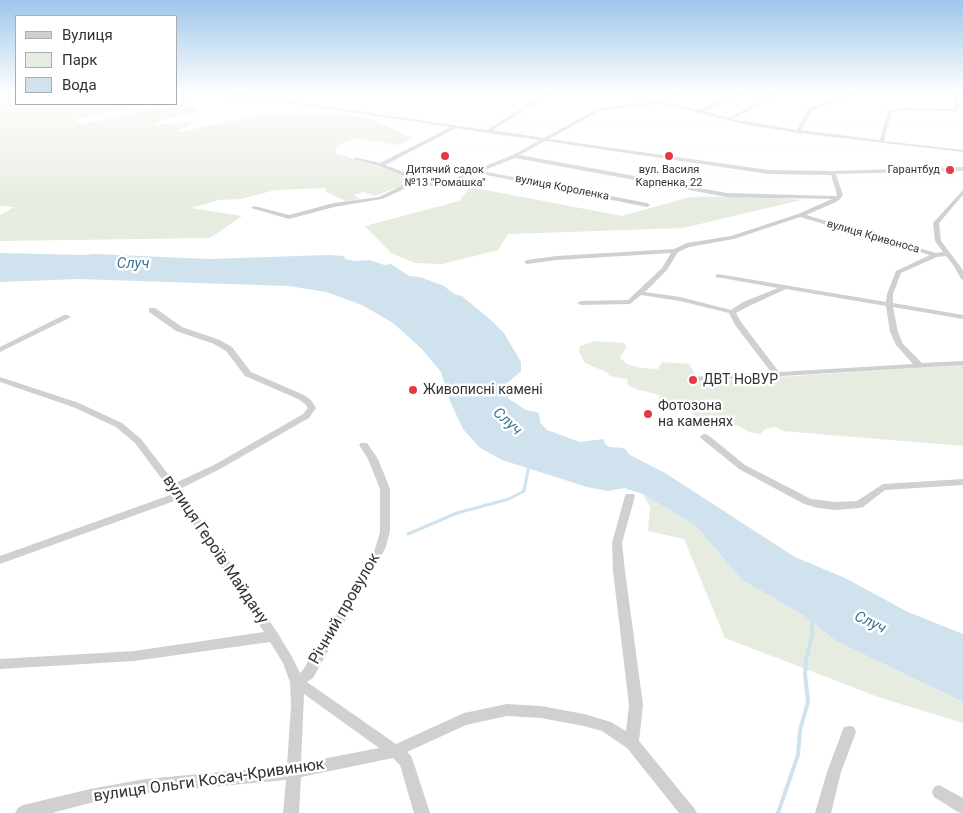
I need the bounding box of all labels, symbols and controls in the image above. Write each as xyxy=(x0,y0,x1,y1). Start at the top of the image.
legend xyxy=(15,15,178,105)
text: Вулиця xyxy=(62,26,113,44)
text: Парк xyxy=(62,51,97,69)
text: Вода xyxy=(62,76,97,94)
marker: Дитячий садок №13 "Ромашка" xyxy=(439,150,451,162)
marker: вул. Василя Карпенка, 22 xyxy=(663,150,675,162)
place label: Дитячий садок №13 "Ромашка" xyxy=(404,163,486,189)
place label: вул. Василя Карпенка, 22 xyxy=(636,163,702,189)
place label: Гарантбуд xyxy=(888,163,940,177)
marker: Гарантбуд xyxy=(944,164,956,176)
street label: вулиця Короленка xyxy=(514,172,610,204)
street label: вулиця Кривоноса xyxy=(825,217,921,257)
water label: Случ xyxy=(117,255,149,273)
place label: ДВТ НоВУР xyxy=(703,372,778,388)
marker: ДВТ НоВУР xyxy=(687,374,699,386)
place label: Живописні камені xyxy=(423,382,543,398)
marker: Живописні камені xyxy=(407,384,419,396)
place label: Фотозона на каменях xyxy=(658,398,733,431)
water label: Случ xyxy=(489,404,525,440)
marker: Фотозона на каменях xyxy=(642,408,654,420)
street label: вулиця Героїв Майдану xyxy=(158,472,272,628)
street label: Річний провулок xyxy=(305,550,385,668)
water label: Случ xyxy=(851,608,889,638)
street label: вулиця Ольги Косач-Кривинюк xyxy=(92,755,326,807)

